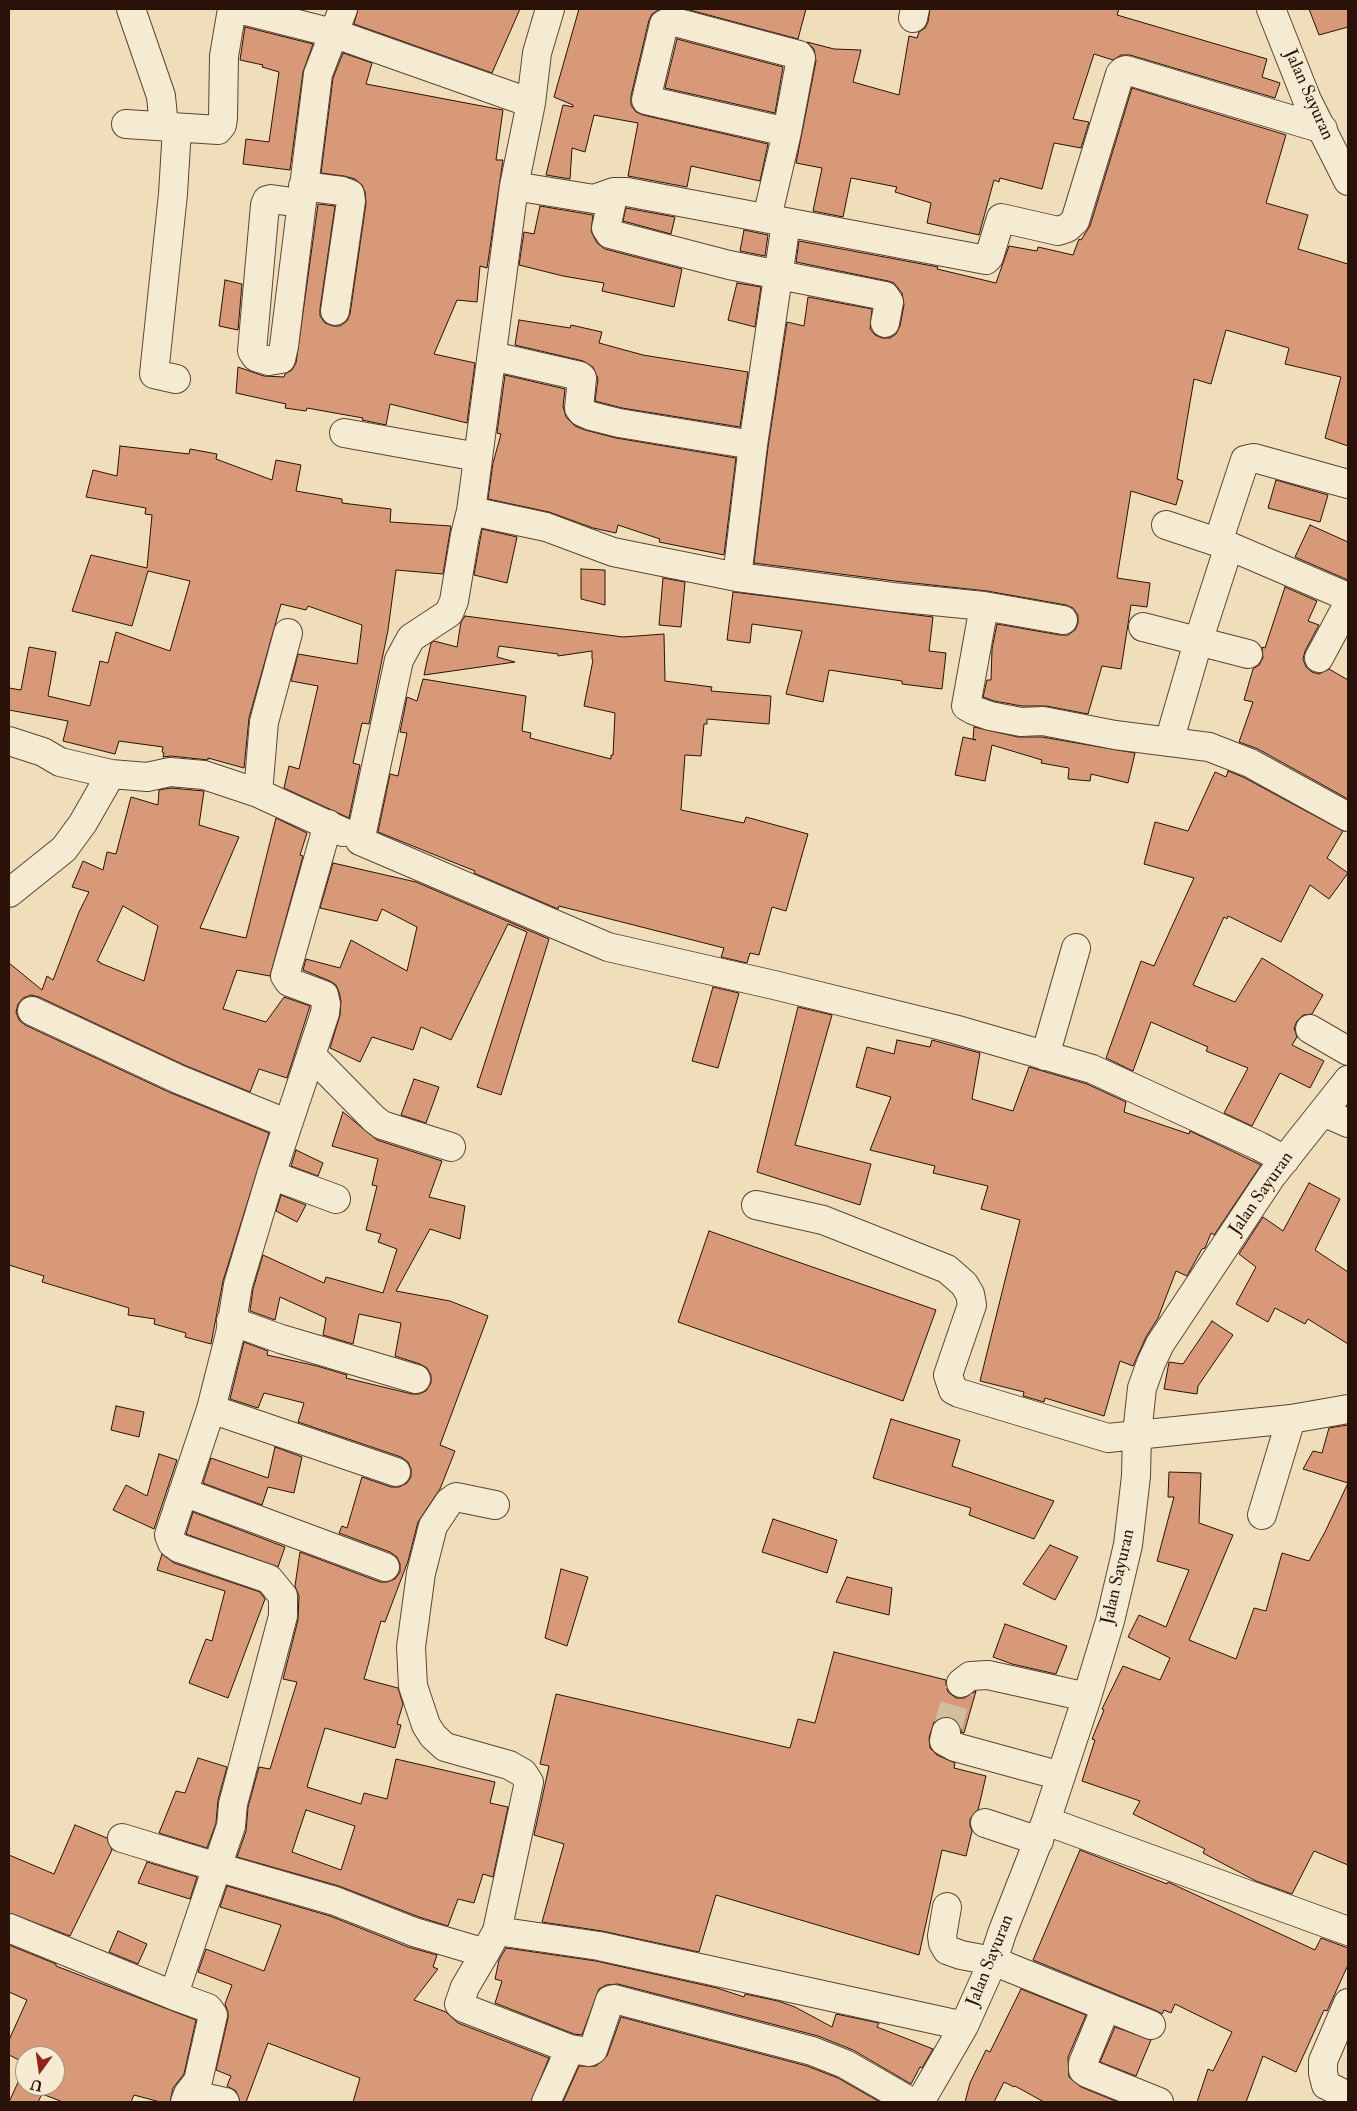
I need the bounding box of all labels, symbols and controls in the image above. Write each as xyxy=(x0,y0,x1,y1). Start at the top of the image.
street label: Jalan Sayuran xyxy=(1278,46,1338,144)
street label: Jalan Sayuran xyxy=(1225,1148,1299,1240)
street label: Jalan Sayuran xyxy=(1098,1527,1140,1627)
street label: Jalan Sayuran xyxy=(963,1912,1019,2010)
north arrow xyxy=(15,2046,65,2096)
text: U xyxy=(29,2075,44,2095)

